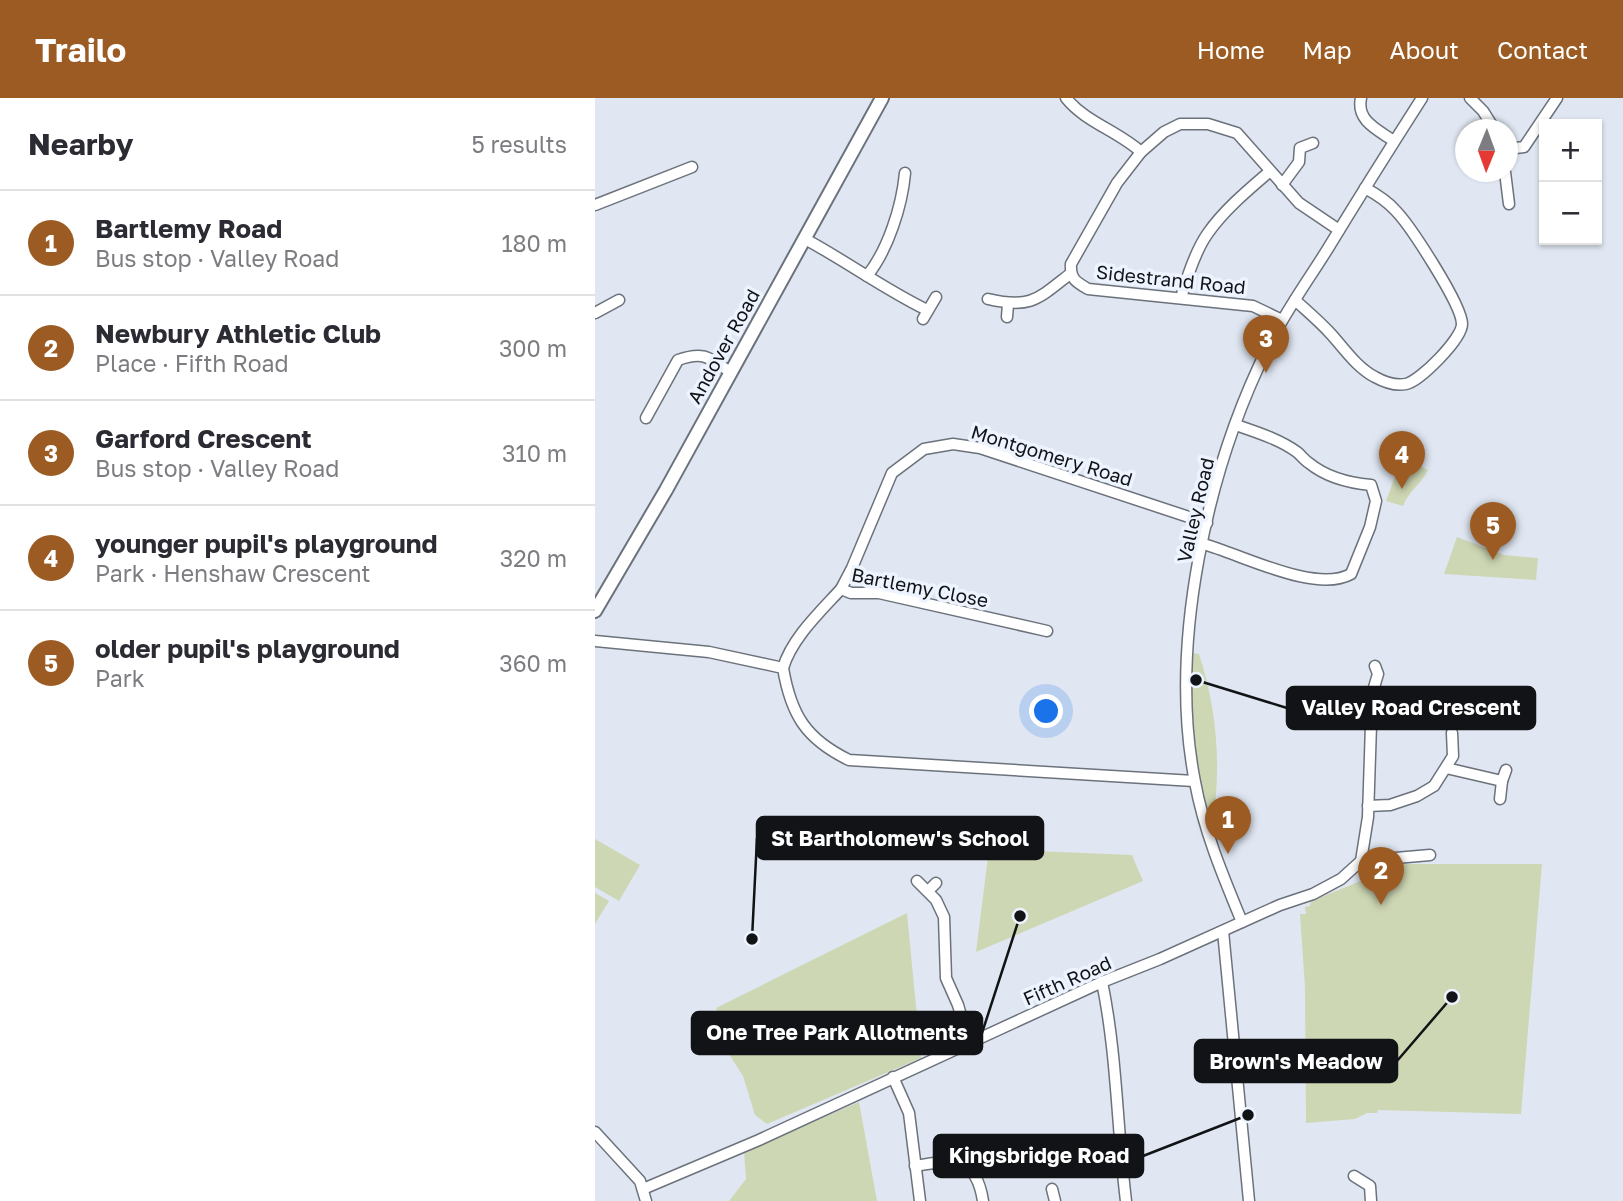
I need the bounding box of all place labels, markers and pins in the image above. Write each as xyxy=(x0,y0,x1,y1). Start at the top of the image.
pin: 3 xyxy=(1243,315,1289,373)
pin: 4 xyxy=(1379,431,1425,489)
pin: 5 xyxy=(1470,502,1516,560)
callout: Valley Road Crescent xyxy=(1287,687,1535,729)
pin: 1 xyxy=(1205,796,1251,854)
callout: St Bartholomew's School xyxy=(757,817,1043,859)
pin: 2 xyxy=(1358,847,1404,905)
callout: One Tree Park Allotments xyxy=(692,1012,982,1054)
callout: Brown's Meadow xyxy=(1195,1040,1397,1082)
callout: Kingsbridge Road xyxy=(934,1135,1143,1177)

